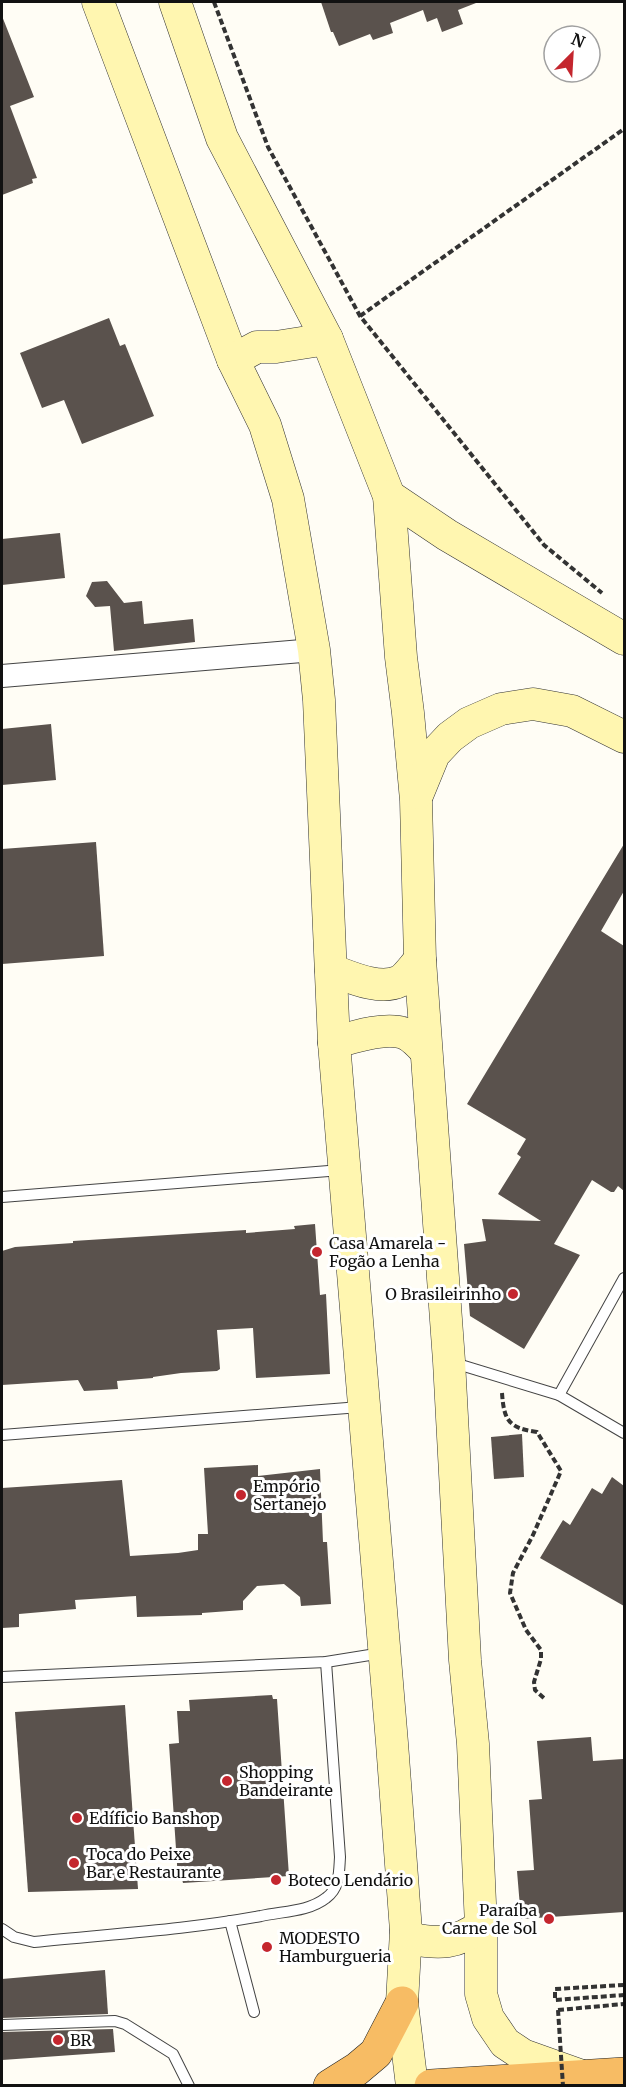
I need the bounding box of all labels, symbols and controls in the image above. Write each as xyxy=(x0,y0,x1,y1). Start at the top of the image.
north arrow xyxy=(542,24,602,84)
text: N xyxy=(568,29,588,52)
place label: Casa Amarela - Fogão a Lenha xyxy=(329,1233,446,1271)
marker: Casa Amarela - Fogão a Lenha xyxy=(310,1245,324,1259)
place label: O Brasileirinho xyxy=(385,1284,501,1304)
marker: O Brasileirinho xyxy=(506,1287,520,1301)
place label: Empório Sertanejo xyxy=(253,1476,326,1514)
marker: Empório Sertanejo xyxy=(234,1488,248,1502)
place label: Shopping Bandeirante xyxy=(239,1762,333,1800)
marker: Shopping Bandeirante xyxy=(220,1774,234,1788)
place label: Edíficio Banshop xyxy=(89,1808,220,1828)
marker: Edíficio Banshop xyxy=(70,1811,84,1825)
place label: Toca do Peixe Bar e Restaurante xyxy=(86,1844,221,1882)
marker: Toca do Peixe Bar e Restaurante xyxy=(67,1856,81,1870)
place label: Boteco Lendário xyxy=(288,1870,413,1890)
marker: Boteco Lendário xyxy=(269,1873,283,1887)
place label: Paraíba Carne de Sol xyxy=(442,1900,537,1938)
marker: Paraíba Carne de Sol xyxy=(542,1912,556,1926)
place label: MODESTO Hamburgueria xyxy=(279,1928,392,1966)
marker: MODESTO Hamburgueria xyxy=(260,1940,274,1954)
place label: BR xyxy=(70,2030,93,2050)
marker: BR xyxy=(51,2033,65,2047)

